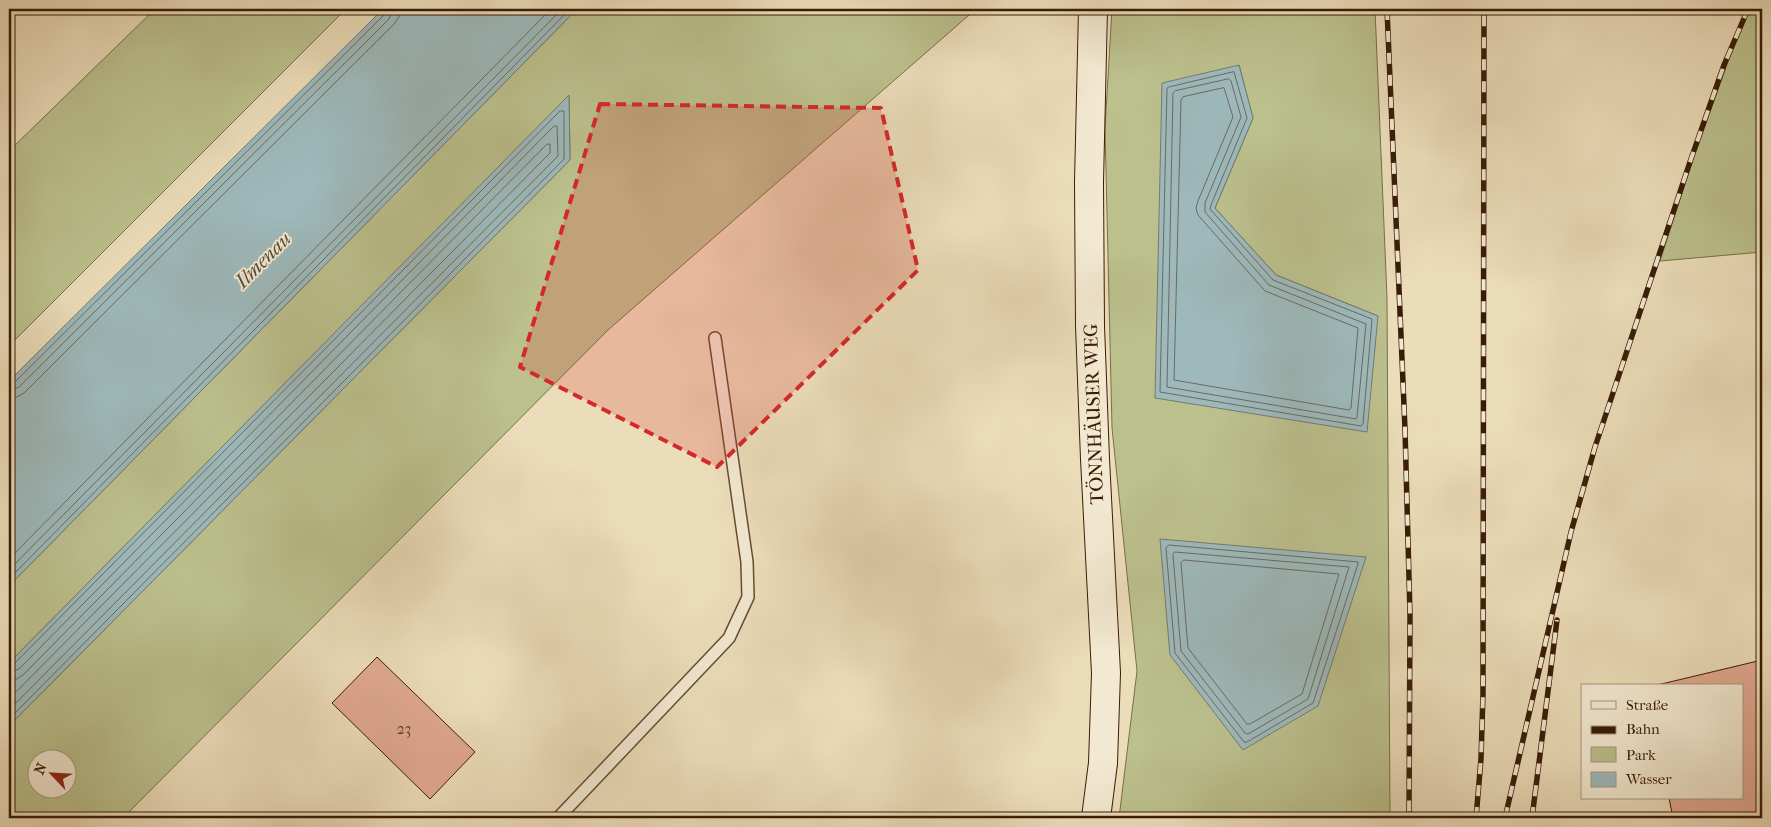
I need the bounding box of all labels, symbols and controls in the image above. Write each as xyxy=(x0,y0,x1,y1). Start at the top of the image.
water label: Ilmenau xyxy=(230,227,296,293)
street label: TÖNNHÄUSER WEG xyxy=(1080,323,1108,505)
legend xyxy=(1581,684,1744,800)
text: Straße xyxy=(1626,696,1669,714)
house number: 23 xyxy=(397,719,411,738)
text: Bahn xyxy=(1626,720,1660,738)
text: Park xyxy=(1626,746,1656,764)
north arrow xyxy=(28,750,78,800)
text: N xyxy=(31,760,51,777)
text: Wasser xyxy=(1625,770,1672,788)

